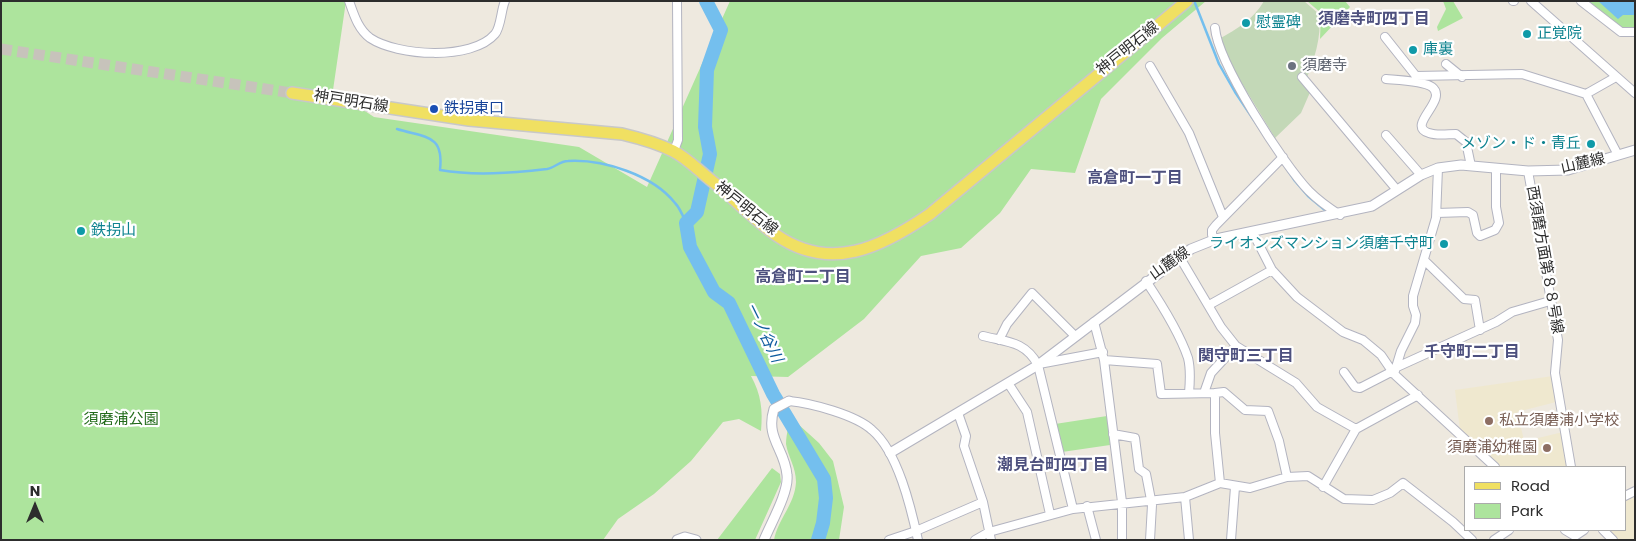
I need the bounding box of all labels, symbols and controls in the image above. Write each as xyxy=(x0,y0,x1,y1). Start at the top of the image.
district label: 須磨寺町四丁目 xyxy=(1318,10,1430,30)
place label: 慰霊碑 xyxy=(1256,14,1301,32)
marker: 慰霊碑 xyxy=(1240,17,1252,29)
street label: 神戸明石線 xyxy=(1093,18,1163,80)
place label: 正覚院 xyxy=(1537,25,1582,43)
marker: 正覚院 xyxy=(1521,28,1533,40)
place label: 庫裏 xyxy=(1423,41,1453,59)
marker: 庫裏 xyxy=(1407,44,1419,56)
place label: 須磨寺 xyxy=(1302,57,1347,75)
marker: 須磨寺 xyxy=(1286,60,1298,72)
street label: 神戸明石線 xyxy=(313,87,389,117)
place label: 鉄拐東口 xyxy=(444,100,504,118)
marker: 鉄拐東口 xyxy=(428,103,440,115)
place label: メゾン・ド・青丘 xyxy=(1461,135,1581,153)
marker: メゾン・ド・青丘 xyxy=(1585,138,1597,150)
street label: 山麓線 xyxy=(1559,150,1607,178)
district label: 高倉町一丁目 xyxy=(1087,169,1183,189)
street label: 神戸明石線 xyxy=(711,178,781,240)
street label: 西須磨方面第８８号線 xyxy=(1522,185,1566,335)
place label: 鉄拐山 xyxy=(91,222,136,240)
marker: 鉄拐山 xyxy=(75,225,87,237)
place label: ライオンズマンション須磨千守町 xyxy=(1209,235,1434,253)
marker: ライオンズマンション須磨千守町 xyxy=(1438,238,1450,250)
street label: 山麓線 xyxy=(1146,244,1194,284)
district label: 高倉町二丁目 xyxy=(755,268,851,288)
water label: 一ノ谷川 xyxy=(740,300,786,366)
district label: 千守町二丁目 xyxy=(1424,343,1520,363)
district label: 関守町三丁目 xyxy=(1198,347,1294,367)
park label: 須磨浦公園 xyxy=(84,411,158,429)
place label: 私立須磨浦小学校 xyxy=(1499,412,1619,430)
marker: 私立須磨浦小学校 xyxy=(1483,415,1495,427)
place label: 須磨浦幼稚園 xyxy=(1447,439,1537,457)
marker: 須磨浦幼稚園 xyxy=(1541,442,1553,454)
district label: 潮見台町四丁目 xyxy=(997,456,1109,476)
legend xyxy=(1464,466,1626,531)
text: Road xyxy=(1511,475,1550,496)
north arrow xyxy=(10,481,60,531)
text: N xyxy=(30,481,40,501)
text: Park xyxy=(1511,500,1543,521)

